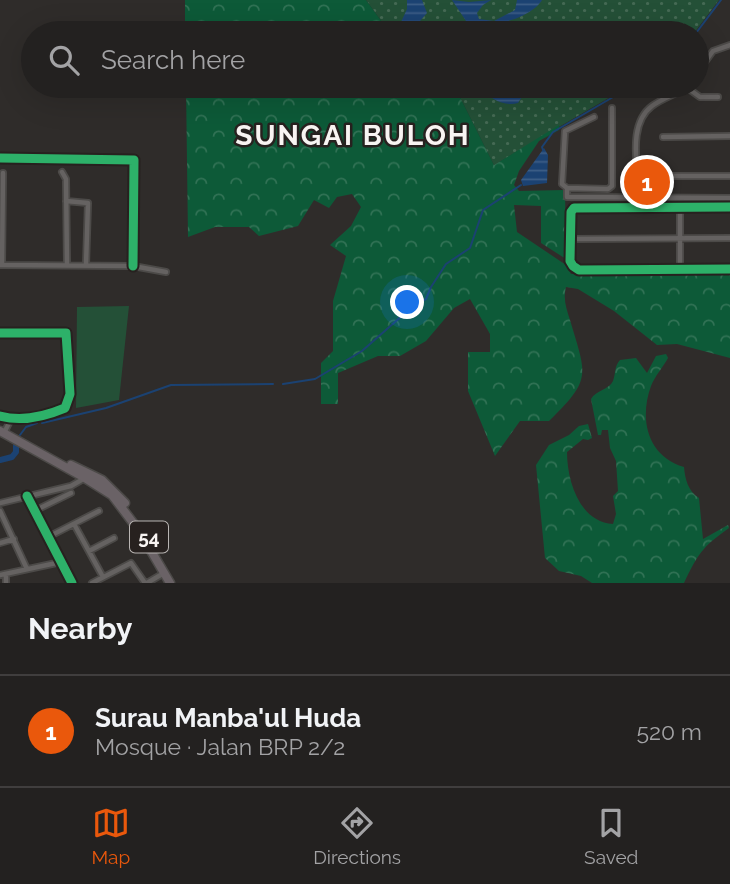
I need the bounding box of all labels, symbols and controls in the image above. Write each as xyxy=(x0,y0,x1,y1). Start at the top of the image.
search box xyxy=(21,21,709,98)
icon: search xyxy=(45,41,83,79)
text: Search here xyxy=(101,45,245,75)
district label: SUNGAI BULOH xyxy=(235,119,471,152)
pin: 1 xyxy=(624,156,670,208)
your location xyxy=(390,285,424,319)
road number: 54 xyxy=(130,522,168,552)
text: Nearby xyxy=(28,611,132,646)
text: Surau Manba'ul Huda xyxy=(95,703,361,733)
text: 1 xyxy=(45,718,57,745)
text: 520 m xyxy=(636,718,702,745)
text: Mosque · Jalan BRP 2/2 xyxy=(95,733,345,760)
tab: Map xyxy=(92,804,130,868)
tab: Directions xyxy=(313,804,401,868)
tab: Saved xyxy=(584,804,638,868)

